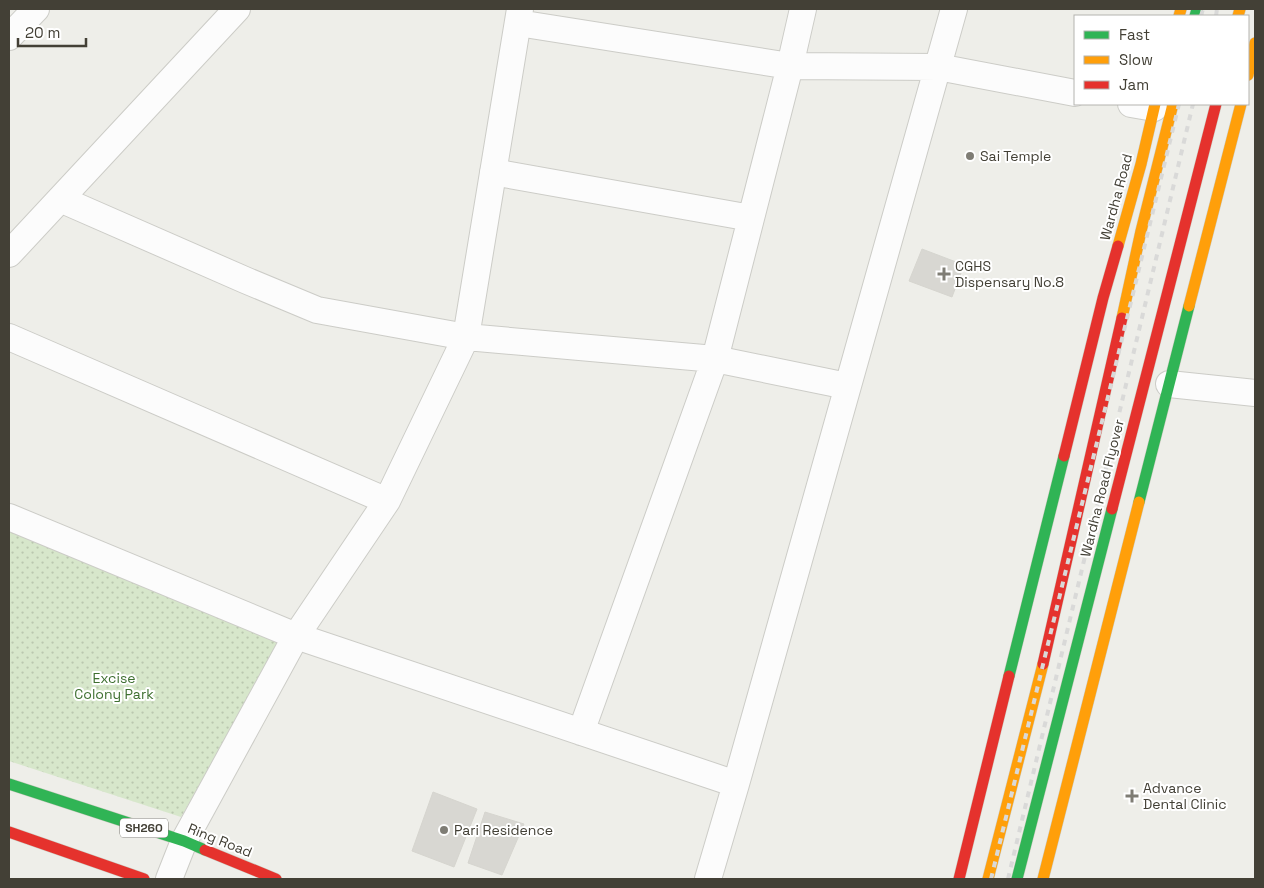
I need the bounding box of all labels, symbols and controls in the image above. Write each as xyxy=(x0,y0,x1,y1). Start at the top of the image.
scale bar xyxy=(18,15,85,47)
legend xyxy=(1074,15,1249,105)
text: 20 m xyxy=(25,23,60,42)
text: Fast xyxy=(1119,25,1150,44)
text: Slow xyxy=(1119,50,1153,69)
text: Jam xyxy=(1119,75,1149,94)
place label: Sai Temple xyxy=(980,147,1051,165)
marker: Sai Temple xyxy=(964,150,976,162)
street label: Wardha Road xyxy=(1096,152,1136,242)
place label: CGHS Dispensary No.8 xyxy=(955,257,1064,291)
marker: CGHS Dispensary No.8 xyxy=(937,267,951,281)
street label: Wardha Road Flyover xyxy=(1076,417,1128,559)
park label: Excise Colony Park xyxy=(74,669,154,703)
place label: Advance Dental Clinic xyxy=(1143,779,1227,813)
marker: Advance Dental Clinic xyxy=(1125,789,1139,803)
road number: SH260 xyxy=(120,818,168,838)
street label: Ring Road xyxy=(185,819,255,861)
place label: Pari Residence xyxy=(454,821,553,839)
marker: Pari Residence xyxy=(438,824,450,836)

